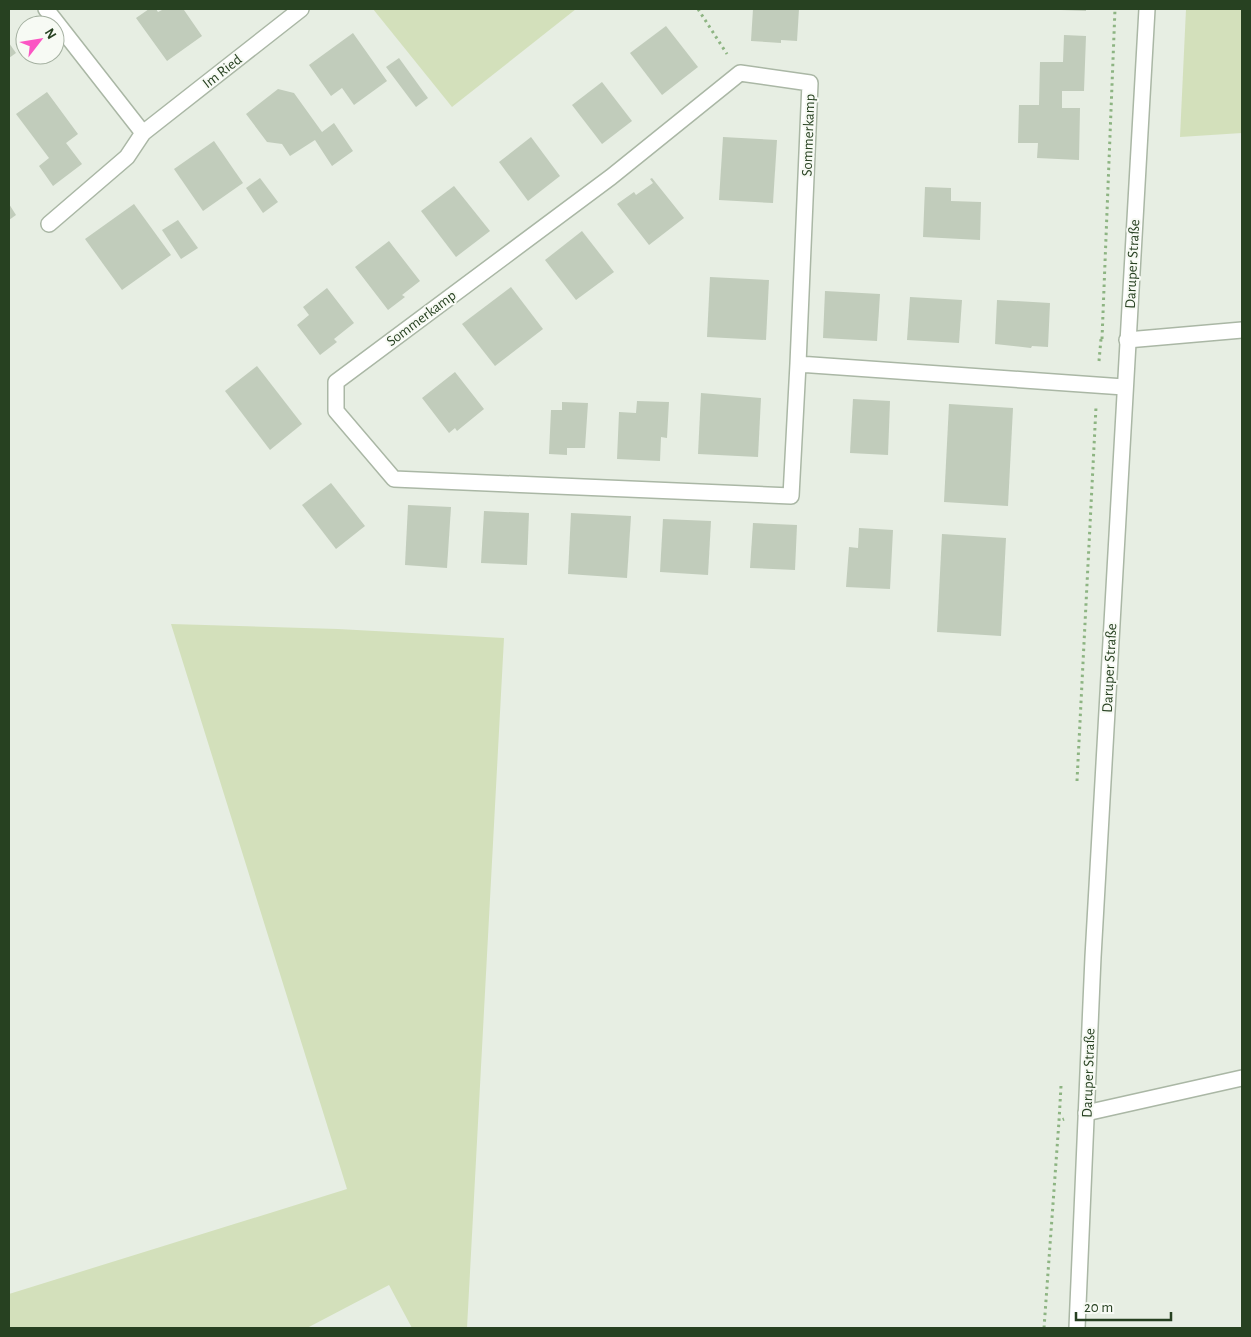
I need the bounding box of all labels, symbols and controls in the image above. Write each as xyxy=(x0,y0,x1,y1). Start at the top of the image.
north arrow xyxy=(15,15,65,65)
text: N xyxy=(42,26,59,42)
street label: Im Ried xyxy=(200,51,245,91)
street label: Sommerkamp xyxy=(800,93,817,177)
street label: Daruper Straße xyxy=(1123,219,1142,309)
street label: Sommerkamp xyxy=(384,288,459,349)
street label: Daruper Straße xyxy=(1100,623,1119,713)
street label: Daruper Straße xyxy=(1079,1028,1098,1118)
scale bar xyxy=(1076,1290,1171,1322)
text: 20 m xyxy=(1084,1300,1113,1315)

